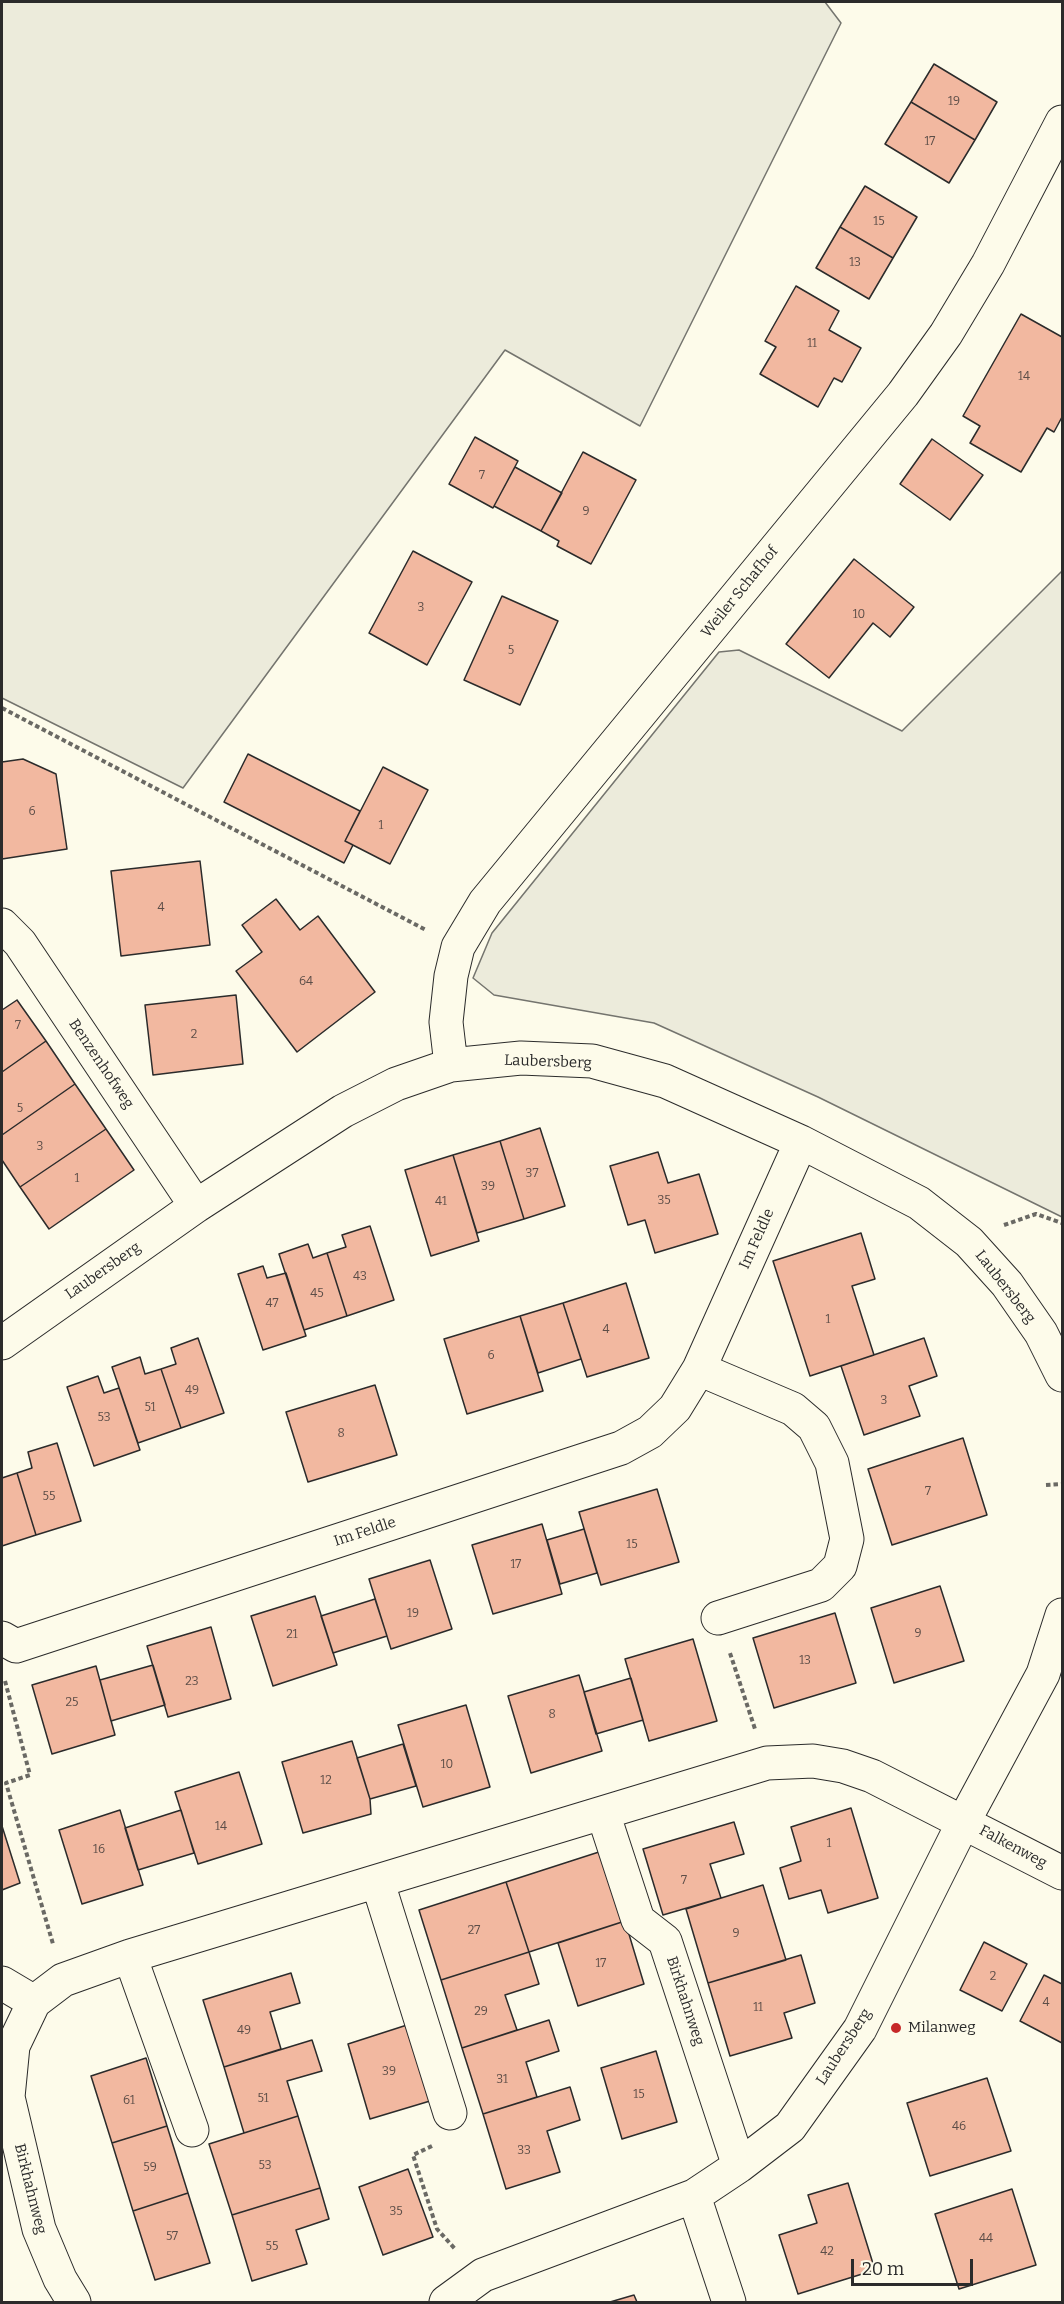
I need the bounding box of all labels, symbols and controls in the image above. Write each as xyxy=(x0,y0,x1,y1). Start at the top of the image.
house number: 19 xyxy=(948,95,960,109)
house number: 17 xyxy=(925,135,935,149)
house number: 15 xyxy=(873,215,885,229)
house number: 13 xyxy=(849,256,861,270)
house number: 11 xyxy=(807,337,817,351)
house number: 14 xyxy=(1018,370,1030,384)
house number: 7 xyxy=(479,469,485,483)
house number: 9 xyxy=(582,505,590,519)
street label: Weiler Schafhof xyxy=(698,543,782,641)
house number: 3 xyxy=(418,601,424,615)
house number: 10 xyxy=(853,608,865,622)
house number: 5 xyxy=(508,644,514,658)
house number: 6 xyxy=(28,805,36,819)
house number: 1 xyxy=(379,819,383,833)
house number: 4 xyxy=(157,901,165,915)
house number: 64 xyxy=(299,975,313,989)
street label: Benzenhofweg xyxy=(65,1016,137,1112)
house number: 7 xyxy=(15,1019,21,1033)
house number: 2 xyxy=(191,1028,197,1042)
street label: Laubersberg xyxy=(504,1051,592,1073)
house number: 5 xyxy=(17,1102,23,1116)
house number: 3 xyxy=(37,1140,43,1154)
house number: 37 xyxy=(526,1167,538,1181)
house number: 1 xyxy=(75,1172,79,1186)
house number: 39 xyxy=(481,1180,495,1194)
house number: 35 xyxy=(657,1194,671,1208)
house number: 41 xyxy=(435,1195,447,1209)
street label: Im Feldle xyxy=(736,1206,778,1272)
street label: Laubersberg xyxy=(62,1238,144,1304)
street label: Laubersberg xyxy=(971,1247,1039,1327)
house number: 43 xyxy=(353,1270,367,1284)
house number: 45 xyxy=(310,1287,324,1301)
house number: 47 xyxy=(266,1297,278,1311)
house number: 1 xyxy=(826,1313,830,1327)
house number: 4 xyxy=(602,1323,610,1337)
house number: 6 xyxy=(487,1349,495,1363)
house number: 49 xyxy=(185,1384,199,1398)
house number: 3 xyxy=(881,1394,887,1408)
house number: 51 xyxy=(144,1401,156,1415)
house number: 53 xyxy=(98,1411,110,1425)
house number: 8 xyxy=(337,1427,345,1441)
house number: 7 xyxy=(925,1485,931,1499)
house number: 55 xyxy=(43,1490,55,1504)
street label: Im Feldle xyxy=(332,1514,398,1550)
house number: 15 xyxy=(626,1538,638,1552)
house number: 17 xyxy=(511,1558,521,1572)
house number: 19 xyxy=(407,1607,419,1621)
house number: 9 xyxy=(914,1627,922,1641)
house number: 21 xyxy=(286,1628,298,1642)
house number: 13 xyxy=(799,1654,811,1668)
house number: 23 xyxy=(185,1675,199,1689)
house number: 25 xyxy=(66,1696,78,1710)
house number: 8 xyxy=(548,1708,556,1722)
house number: 10 xyxy=(441,1758,453,1772)
house number: 12 xyxy=(320,1774,332,1788)
house number: 14 xyxy=(215,1820,227,1834)
street label: Falkenweg xyxy=(976,1822,1050,1872)
house number: 1 xyxy=(827,1837,831,1851)
house number: 16 xyxy=(93,1843,105,1857)
house number: 7 xyxy=(681,1874,687,1888)
house number: 27 xyxy=(468,1924,480,1938)
house number: 9 xyxy=(732,1927,740,1941)
street label: Birkhahnweg xyxy=(662,1954,708,2048)
house number: 17 xyxy=(596,1957,606,1971)
house number: 2 xyxy=(990,1970,996,1984)
house number: 4 xyxy=(1042,1996,1050,2010)
house number: 11 xyxy=(753,2001,763,2015)
house number: 29 xyxy=(474,2005,488,2019)
street label: Laubersberg xyxy=(813,2005,875,2089)
place label: Milanweg xyxy=(908,2019,976,2037)
marker: Milanweg xyxy=(889,2021,903,2035)
house number: 49 xyxy=(237,2024,251,2038)
house number: 39 xyxy=(382,2065,396,2079)
house number: 31 xyxy=(496,2073,508,2087)
house number: 15 xyxy=(633,2088,645,2102)
house number: 51 xyxy=(257,2092,269,2106)
house number: 61 xyxy=(123,2094,135,2108)
house number: 46 xyxy=(952,2120,966,2134)
street label: Birkhahnweg xyxy=(10,2142,50,2236)
house number: 33 xyxy=(517,2144,531,2158)
house number: 53 xyxy=(259,2159,271,2173)
house number: 59 xyxy=(143,2161,157,2175)
house number: 35 xyxy=(389,2205,403,2219)
house number: 57 xyxy=(166,2230,178,2244)
house number: 44 xyxy=(979,2232,993,2246)
house number: 55 xyxy=(266,2240,278,2254)
house number: 42 xyxy=(820,2245,834,2259)
scale bar xyxy=(854,2247,976,2285)
text: 20 m xyxy=(862,2258,904,2280)

